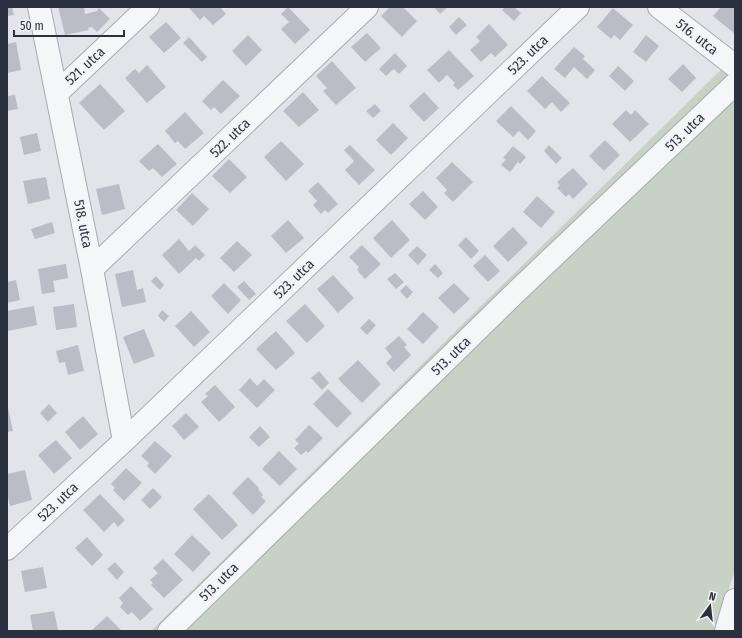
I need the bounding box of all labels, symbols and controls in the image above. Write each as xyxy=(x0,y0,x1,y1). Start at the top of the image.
scale bar xyxy=(14,12,124,38)
street label: 516. utca xyxy=(673,15,722,59)
text: 50 m xyxy=(20,19,44,33)
street label: 523. utca xyxy=(504,32,552,78)
street label: 521. utca xyxy=(62,43,109,89)
street label: 513. utca xyxy=(662,109,708,155)
street label: 522. utca xyxy=(206,115,254,161)
street label: 518. utca xyxy=(70,198,96,250)
street label: 523. utca xyxy=(270,256,318,302)
street label: 513. utca xyxy=(428,333,474,379)
street label: 523. utca xyxy=(34,479,82,525)
street label: 513. utca xyxy=(196,559,242,605)
north arrow xyxy=(690,586,730,626)
text: N xyxy=(708,590,717,604)

